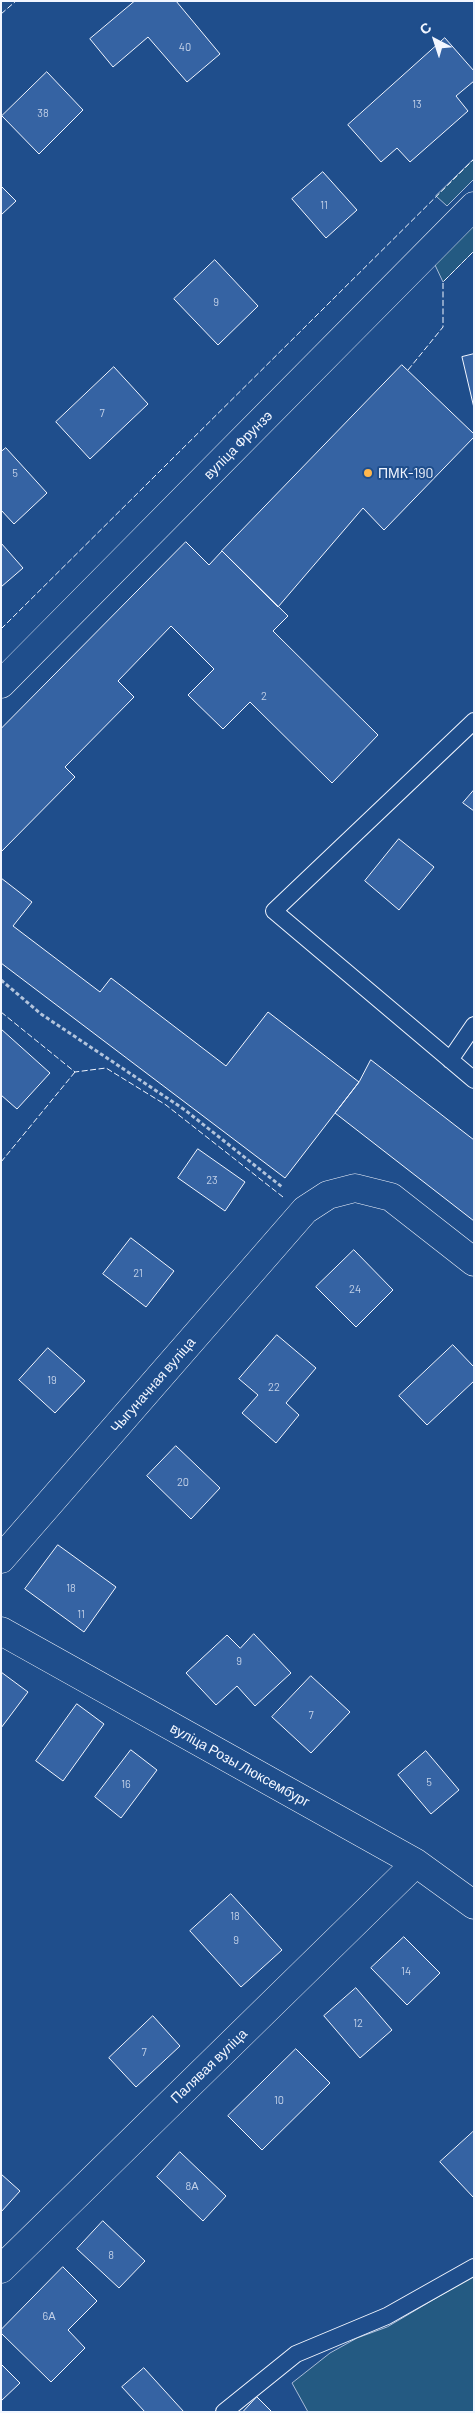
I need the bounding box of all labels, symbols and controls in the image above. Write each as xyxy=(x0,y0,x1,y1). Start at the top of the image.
north arrow xyxy=(410,15,460,65)
text: С xyxy=(416,18,434,38)
house number: 40 xyxy=(179,40,191,54)
house number: 13 xyxy=(412,97,422,111)
house number: 38 xyxy=(37,106,49,120)
house number: 11 xyxy=(320,198,328,212)
house number: 9 xyxy=(213,295,219,309)
house number: 7 xyxy=(99,406,105,420)
street label: вуліца Фрунзэ xyxy=(200,407,276,483)
place label: ПМК-190 xyxy=(378,465,433,481)
house number: 5 xyxy=(12,466,18,480)
marker: ПМК-190 xyxy=(362,467,374,479)
house number: 2 xyxy=(261,689,267,703)
house number: 23 xyxy=(206,1173,218,1187)
house number: 21 xyxy=(133,1266,143,1280)
house number: 24 xyxy=(349,1282,361,1296)
street label: Чыгуначная вуліца xyxy=(107,1334,199,1436)
house number: 19 xyxy=(47,1373,57,1387)
house number: 22 xyxy=(268,1380,280,1394)
house number: 20 xyxy=(177,1475,189,1489)
house number: 18 xyxy=(66,1581,76,1595)
house number: 11 xyxy=(77,1607,85,1621)
house number: 9 xyxy=(236,1654,242,1668)
house number: 7 xyxy=(308,1708,314,1722)
street label: вуліца Розы Люксембург xyxy=(167,1720,313,1810)
house number: 5 xyxy=(426,1775,432,1789)
house number: 16 xyxy=(121,1777,131,1791)
house number: 18 xyxy=(230,1909,240,1923)
house number: 9 xyxy=(233,1933,239,1947)
house number: 14 xyxy=(401,1964,411,1978)
house number: 12 xyxy=(353,2016,363,2030)
street label: Палявая вуліца xyxy=(167,2025,251,2107)
house number: 7 xyxy=(141,2045,147,2059)
house number: 10 xyxy=(274,2093,284,2107)
house number: 8А xyxy=(185,2179,199,2193)
house number: 8 xyxy=(108,2248,114,2262)
house number: 6А xyxy=(42,2309,56,2323)

